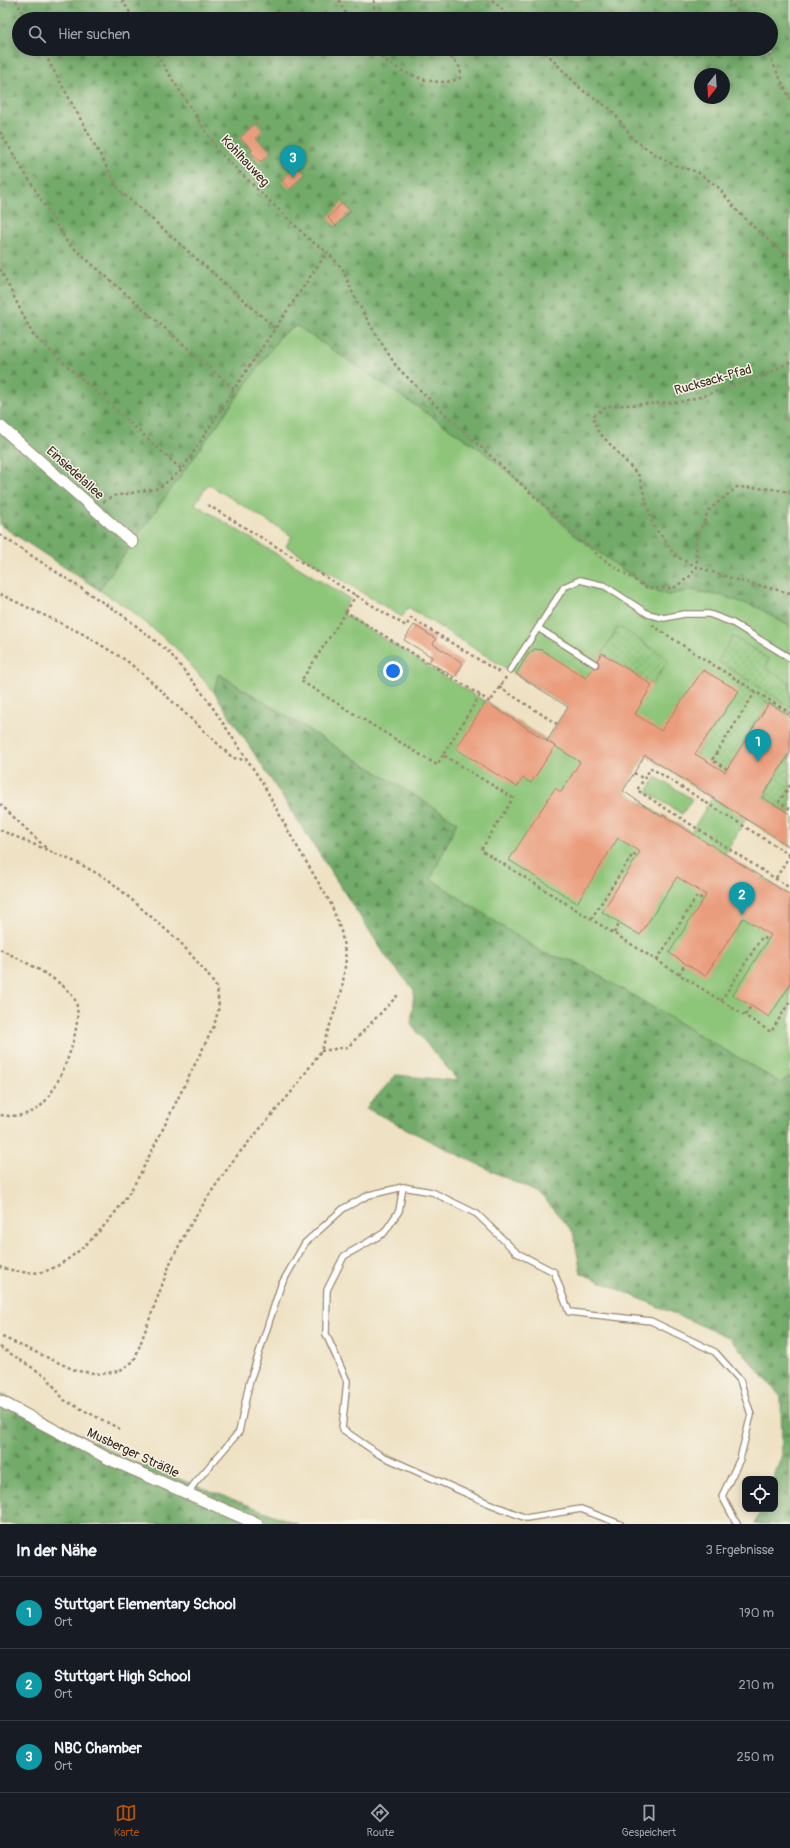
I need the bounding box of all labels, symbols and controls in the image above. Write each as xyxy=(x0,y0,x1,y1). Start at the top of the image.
search box xyxy=(12,12,778,56)
icon: search xyxy=(26,23,48,45)
text: Hier suchen xyxy=(58,25,130,44)
north arrow xyxy=(694,68,730,104)
street label: Kohlhauweg xyxy=(217,132,273,190)
pin: 3 xyxy=(280,145,306,178)
street label: Rucksack-Pfad xyxy=(673,361,753,399)
street label: Einsiedelallee xyxy=(43,443,107,503)
your location xyxy=(383,661,403,681)
pin: 1 xyxy=(745,729,771,762)
pin: 2 xyxy=(729,882,755,915)
street label: Musberger Sträßle xyxy=(84,1425,182,1482)
map controls xyxy=(742,1476,778,1512)
button: locate xyxy=(742,1476,778,1512)
text: In der Nähe xyxy=(16,1540,97,1561)
text: 3 Ergebnisse xyxy=(705,1542,774,1558)
text: Stuttgart Elementary School xyxy=(54,1595,236,1614)
text: 1 xyxy=(26,1605,32,1621)
text: 190 m xyxy=(739,1605,774,1621)
text: Ort xyxy=(54,1614,72,1630)
text: Stuttgart High School xyxy=(54,1667,191,1686)
text: 2 xyxy=(25,1677,33,1693)
text: 210 m xyxy=(738,1677,774,1693)
text: Ort xyxy=(54,1686,72,1702)
text: NBC Chamber xyxy=(54,1739,142,1758)
text: 3 xyxy=(25,1749,33,1765)
text: 250 m xyxy=(736,1749,774,1765)
text: Ort xyxy=(54,1758,72,1774)
tab: Karte xyxy=(114,1802,139,1839)
tab: Route xyxy=(367,1802,394,1839)
tab: Gespeichert xyxy=(622,1802,676,1839)

